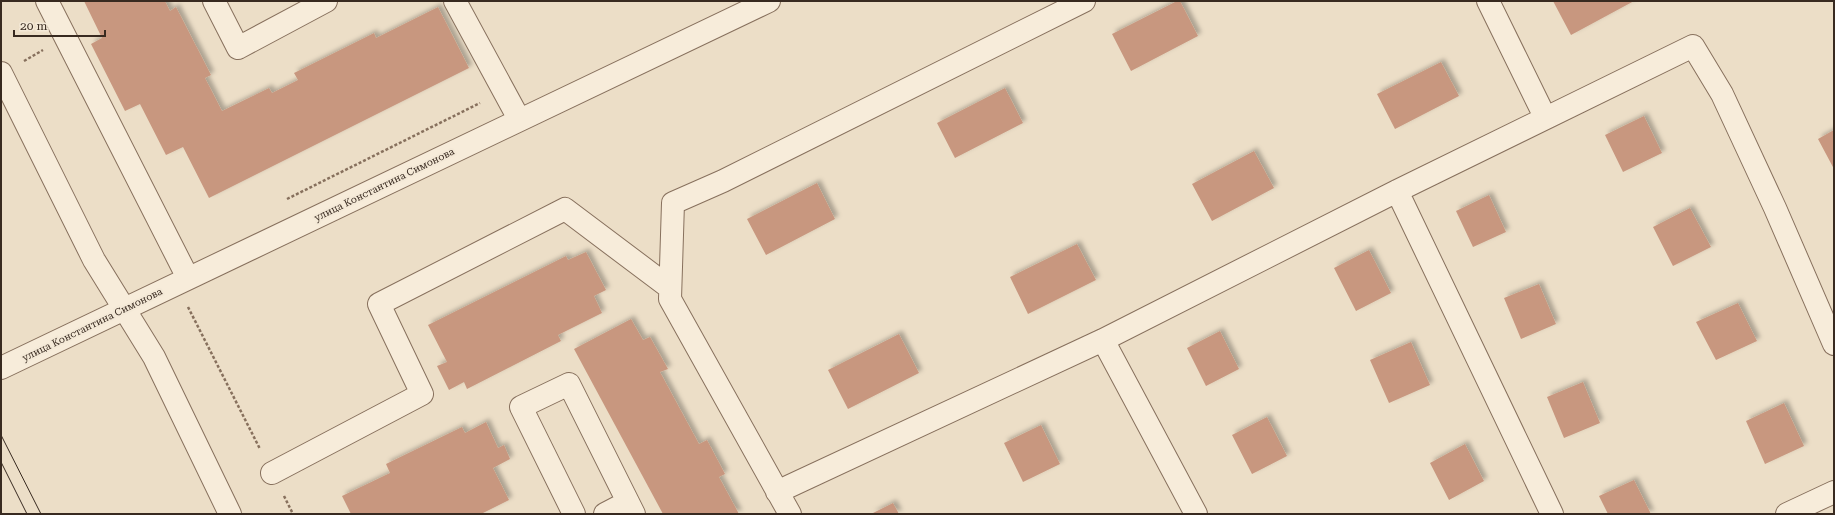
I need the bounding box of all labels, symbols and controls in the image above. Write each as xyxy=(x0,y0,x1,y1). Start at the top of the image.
scale bar xyxy=(14,12,105,38)
text: 20 m xyxy=(20,19,47,33)
street label: улица Константина Симонова xyxy=(312,145,457,223)
street label: улица Константина Симонова xyxy=(20,285,165,363)

